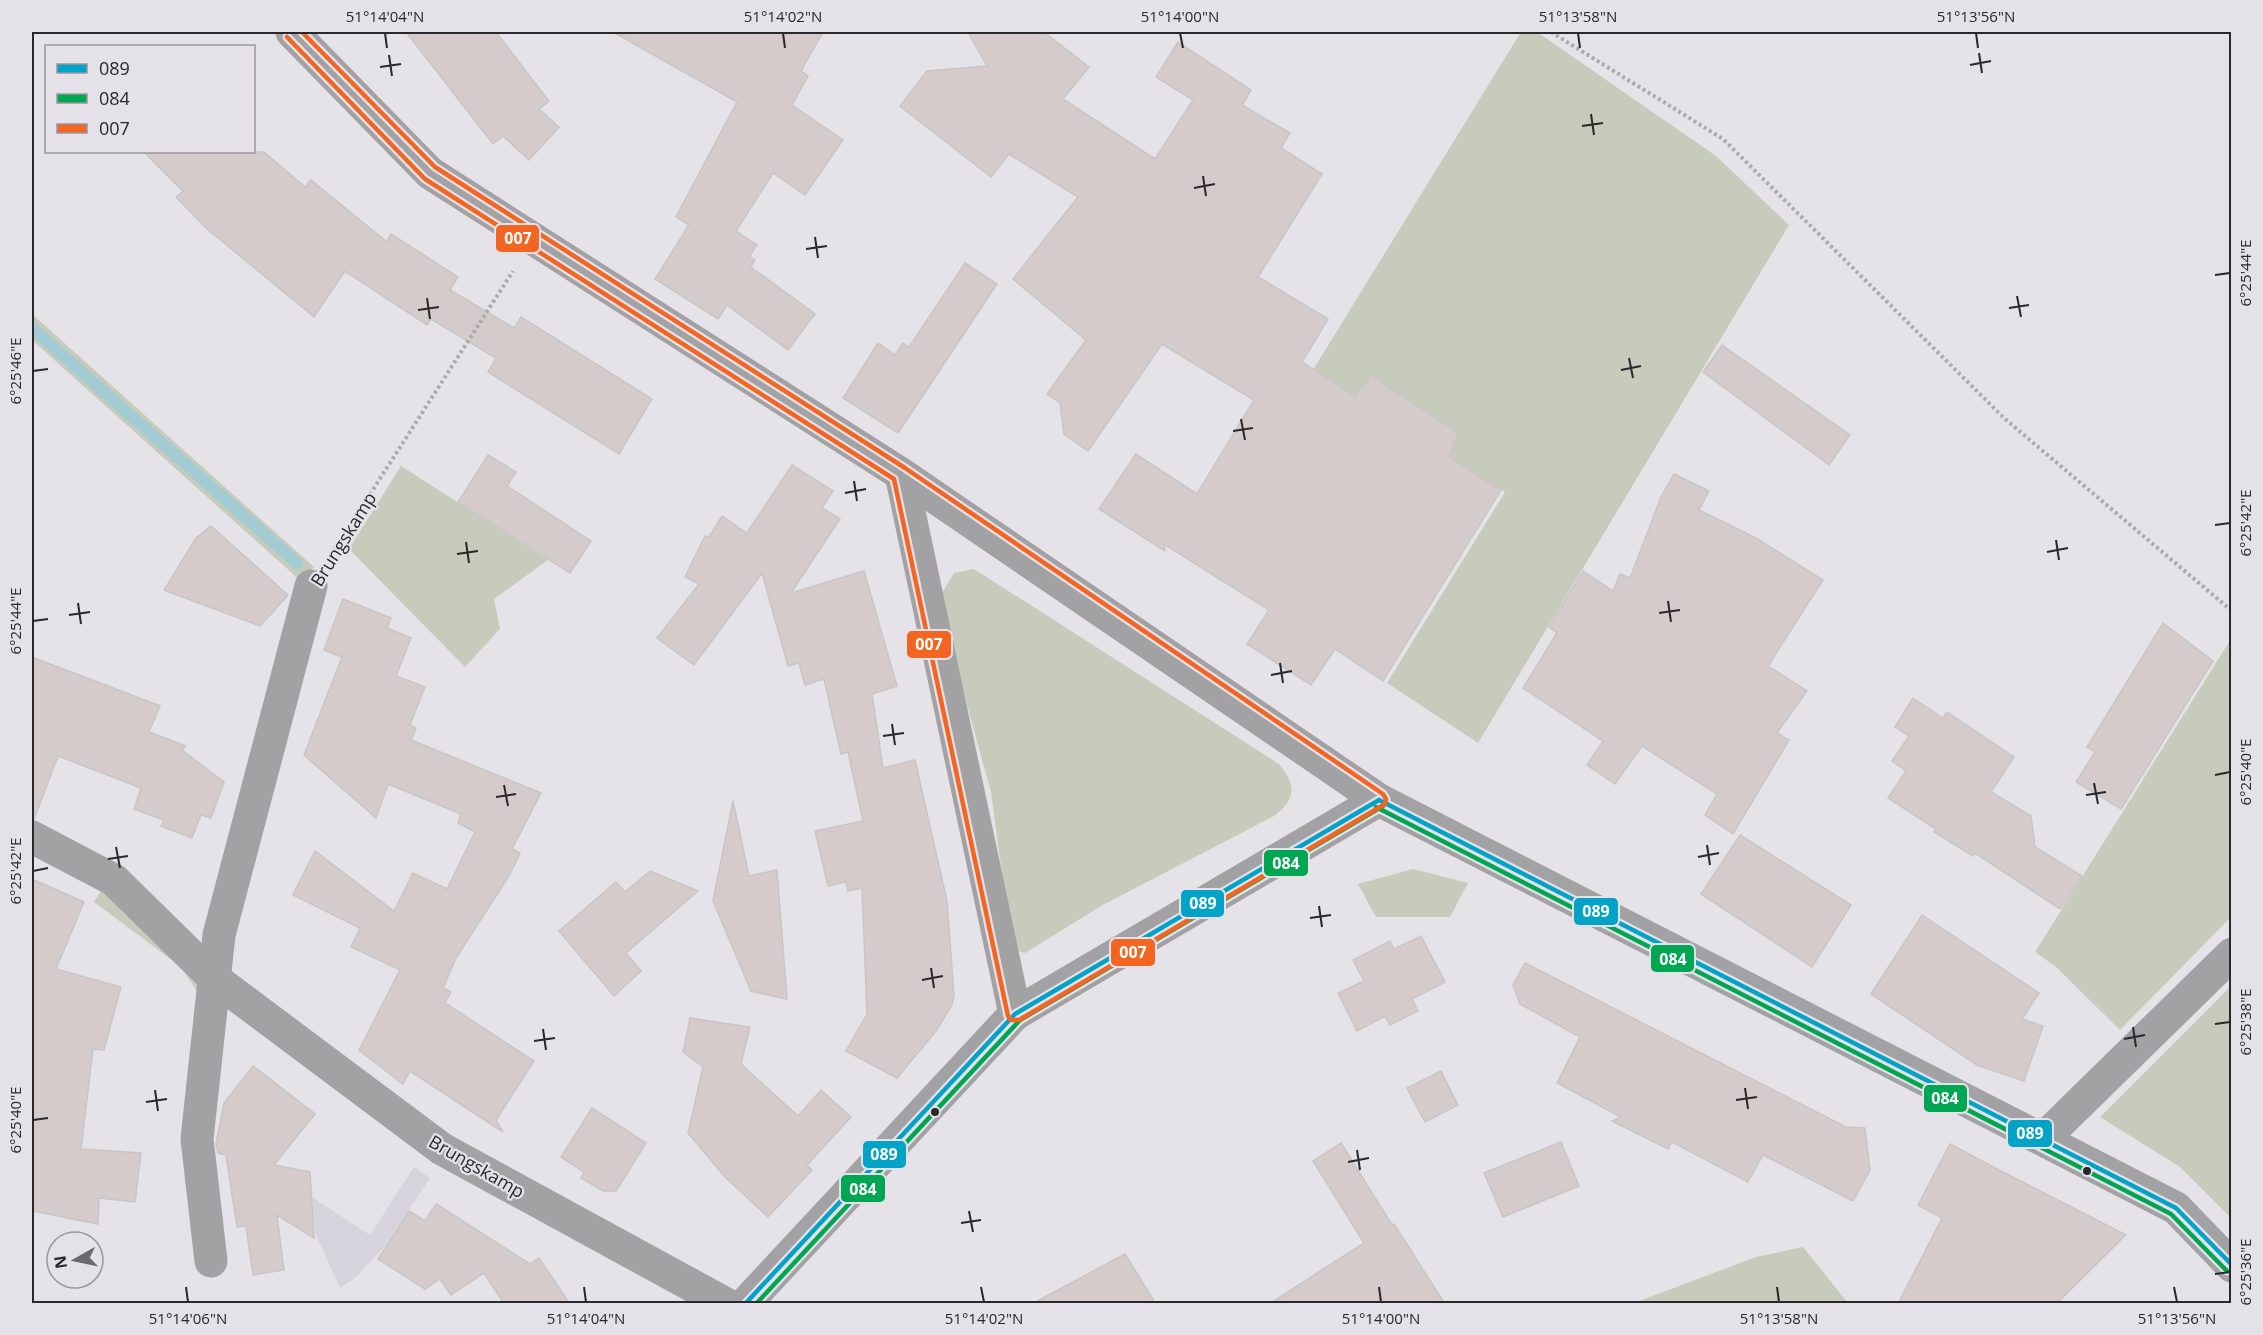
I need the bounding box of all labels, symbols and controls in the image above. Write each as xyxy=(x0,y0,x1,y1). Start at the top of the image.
text: 51°14'04"N xyxy=(346,6,424,26)
text: 51°14'02"N xyxy=(744,6,822,26)
text: 51°14'00"N xyxy=(1141,6,1219,26)
text: 51°13'58"N xyxy=(1539,6,1617,26)
text: 51°13'56"N xyxy=(1937,6,2015,26)
legend xyxy=(45,45,255,153)
text: 089 xyxy=(99,56,130,80)
text: 084 xyxy=(99,86,130,110)
text: 007 xyxy=(99,116,130,140)
line badge: 007 xyxy=(495,224,540,253)
text: 007 xyxy=(504,227,532,249)
text: 6°25'44"E xyxy=(2235,240,2255,306)
text: 6°25'46"E xyxy=(5,338,25,404)
street label: Brungskamp xyxy=(305,487,381,591)
text: 6°25'42"E xyxy=(2235,490,2255,556)
text: 6°25'44"E xyxy=(5,588,25,654)
line badge: 007 xyxy=(906,630,952,659)
text: 007 xyxy=(915,633,943,655)
text: 6°25'40"E xyxy=(2235,739,2255,805)
text: 6°25'42"E xyxy=(5,838,25,904)
line badge: 084 xyxy=(1263,849,1309,877)
text: 084 xyxy=(1272,852,1300,874)
line badge: 089 xyxy=(1180,889,1225,918)
text: 089 xyxy=(1189,892,1217,914)
line badge: 089 xyxy=(1573,897,1619,926)
text: 089 xyxy=(1582,900,1610,922)
line badge: 007 xyxy=(1110,938,1156,967)
text: 007 xyxy=(1119,941,1147,963)
line badge: 084 xyxy=(1650,944,1695,973)
text: 084 xyxy=(1659,948,1687,970)
text: 6°25'38"E xyxy=(2235,989,2255,1055)
line badge: 084 xyxy=(1923,1084,1968,1113)
text: 6°25'40"E xyxy=(5,1087,25,1153)
text: 084 xyxy=(1931,1087,1959,1109)
unlabelled marker xyxy=(929,1106,941,1118)
line badge: 089 xyxy=(2007,1119,2053,1148)
text: 089 xyxy=(2016,1122,2044,1144)
street label: Brungskamp xyxy=(425,1129,529,1203)
line badge: 089 xyxy=(862,1140,907,1169)
text: 089 xyxy=(870,1143,898,1165)
unlabelled marker xyxy=(2081,1165,2093,1177)
line badge: 084 xyxy=(840,1174,886,1203)
text: 084 xyxy=(849,1178,877,1200)
north arrow xyxy=(45,1230,105,1290)
text: 6°25'36"E xyxy=(2235,1239,2255,1305)
text: N xyxy=(48,1254,72,1270)
text: 51°14'06"N xyxy=(149,1308,227,1328)
text: 51°14'04"N xyxy=(547,1308,625,1328)
text: 51°14'02"N xyxy=(945,1308,1023,1328)
text: 51°14'00"N xyxy=(1342,1308,1420,1328)
text: 51°13'58"N xyxy=(1740,1308,1818,1328)
text: 51°13'56"N xyxy=(2138,1308,2216,1328)

